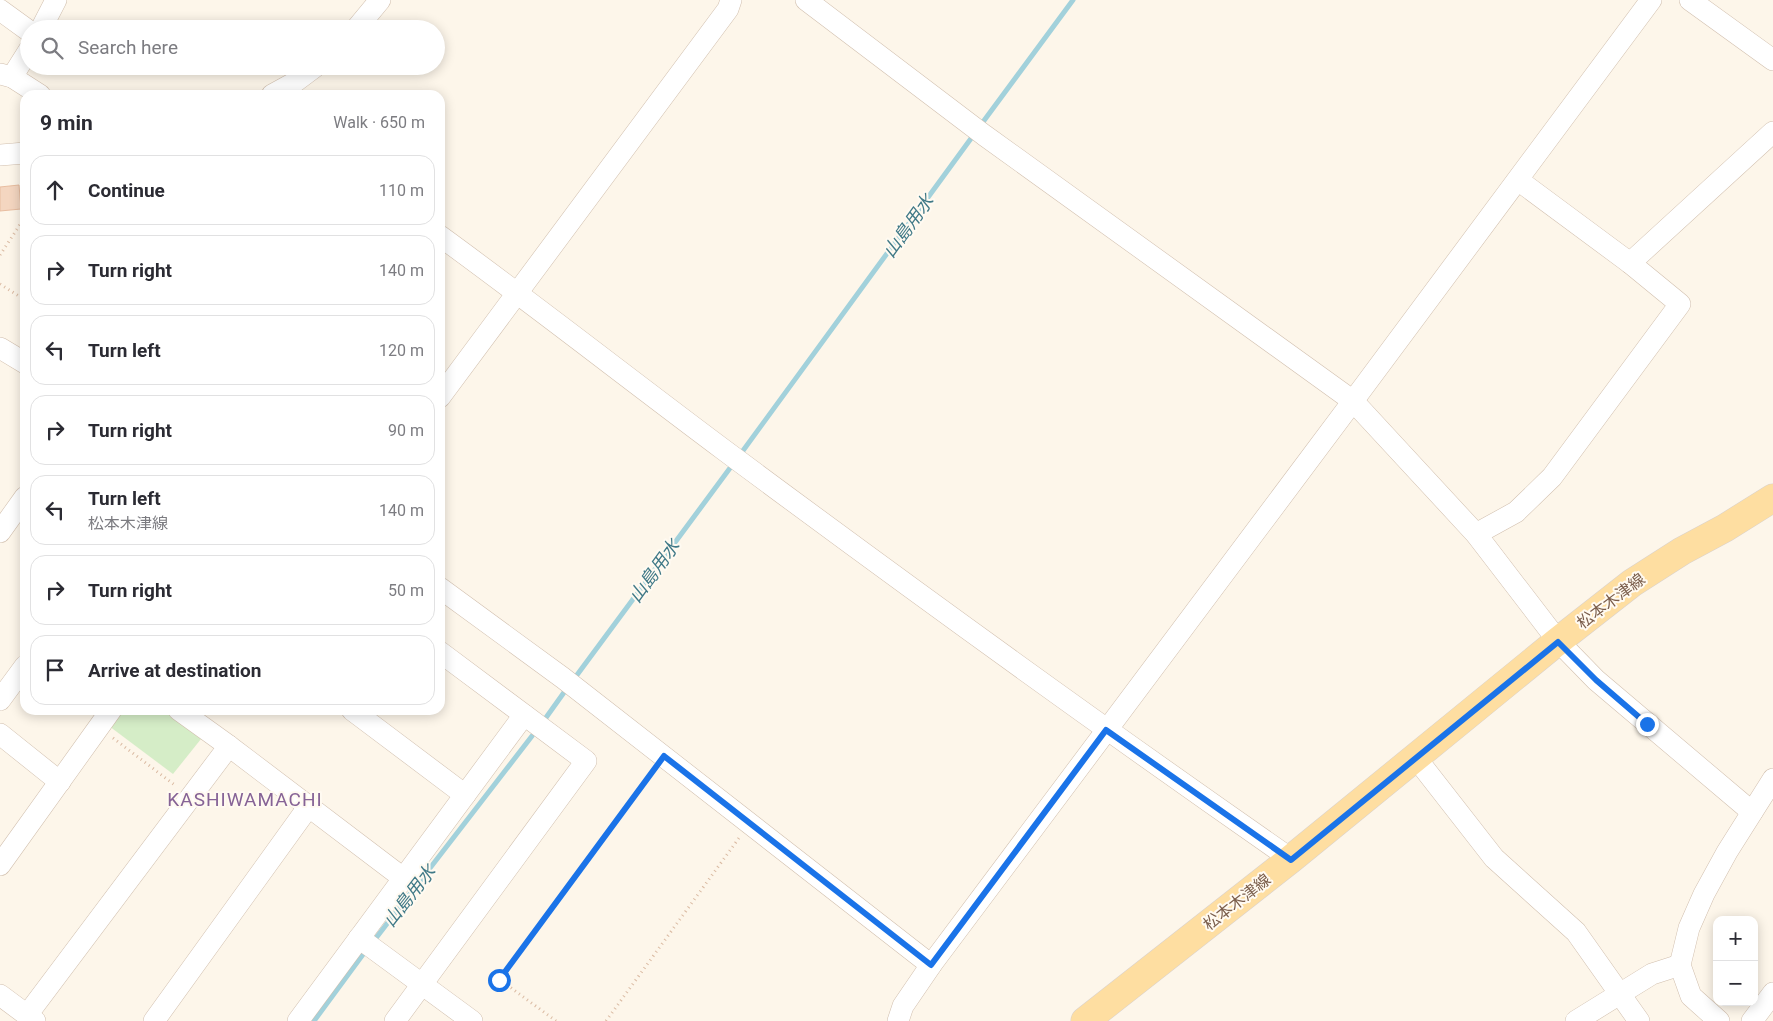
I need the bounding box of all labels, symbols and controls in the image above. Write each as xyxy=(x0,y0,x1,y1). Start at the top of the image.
search box xyxy=(20,20,445,75)
icon: search xyxy=(38,34,66,62)
text: Search here xyxy=(78,36,178,59)
text: 9 min xyxy=(40,111,93,135)
text: Walk · 650 m xyxy=(333,113,425,132)
icon: ahead xyxy=(41,176,69,204)
text: Continue xyxy=(88,179,165,202)
text: 110 m xyxy=(379,181,424,200)
water label: 山島用水 xyxy=(878,189,939,261)
icon: right xyxy=(41,256,69,284)
text: Turn right xyxy=(88,259,172,282)
text: 140 m xyxy=(379,261,424,280)
icon: left xyxy=(41,336,69,364)
text: Turn left xyxy=(88,339,161,362)
text: 120 m xyxy=(379,341,424,360)
icon: right xyxy=(41,416,69,444)
text: Turn right xyxy=(88,419,172,442)
text: 90 m xyxy=(388,421,424,440)
text: Turn left xyxy=(88,487,161,510)
icon: left xyxy=(41,496,69,524)
text: 140 m xyxy=(379,501,424,520)
text: 松本木津線 xyxy=(88,514,168,533)
water label: 山島用水 xyxy=(624,534,685,606)
street label: 松本木津線 xyxy=(1573,569,1649,633)
icon: right xyxy=(41,576,69,604)
text: Turn right xyxy=(88,579,172,602)
text: 50 m xyxy=(388,581,424,600)
icon: arrive xyxy=(41,656,69,684)
text: Arrive at destination xyxy=(88,659,261,682)
route end xyxy=(1636,713,1659,736)
district label: KASHIWAMACHI xyxy=(167,788,323,811)
water label: 山島用水 xyxy=(379,860,441,931)
street label: 松本木津線 xyxy=(1200,870,1274,934)
map controls xyxy=(1713,916,1758,1006)
button: + xyxy=(1713,916,1758,961)
button: − xyxy=(1713,961,1758,1006)
route start xyxy=(488,969,511,992)

